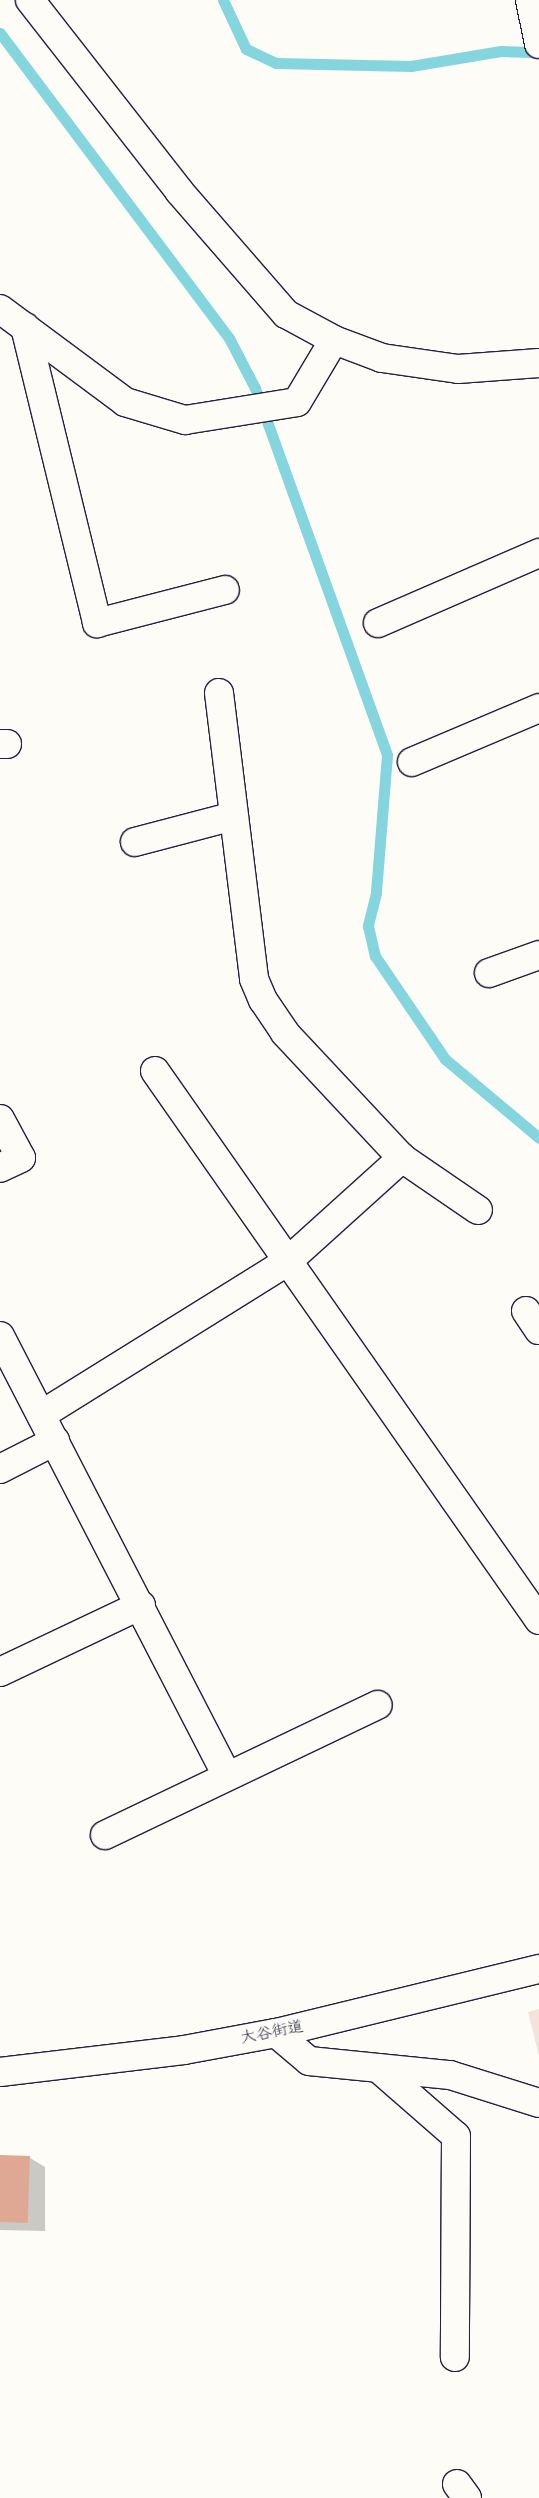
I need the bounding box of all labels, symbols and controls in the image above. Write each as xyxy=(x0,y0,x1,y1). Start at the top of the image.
street label: 大谷街道 xyxy=(239,2017,305,2049)

